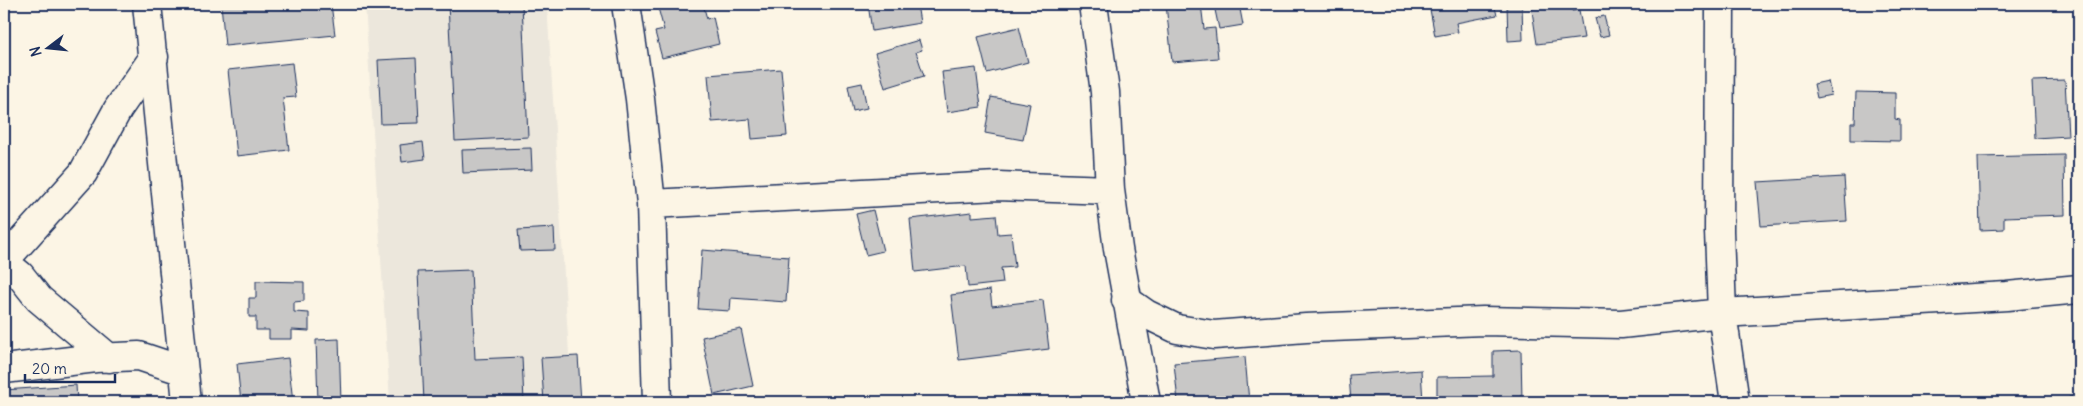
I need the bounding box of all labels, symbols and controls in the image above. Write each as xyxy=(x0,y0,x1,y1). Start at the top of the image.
north arrow xyxy=(22,22,72,72)
text: N xyxy=(26,44,45,59)
scale bar xyxy=(25,351,115,383)
text: 20 m xyxy=(32,359,67,378)

